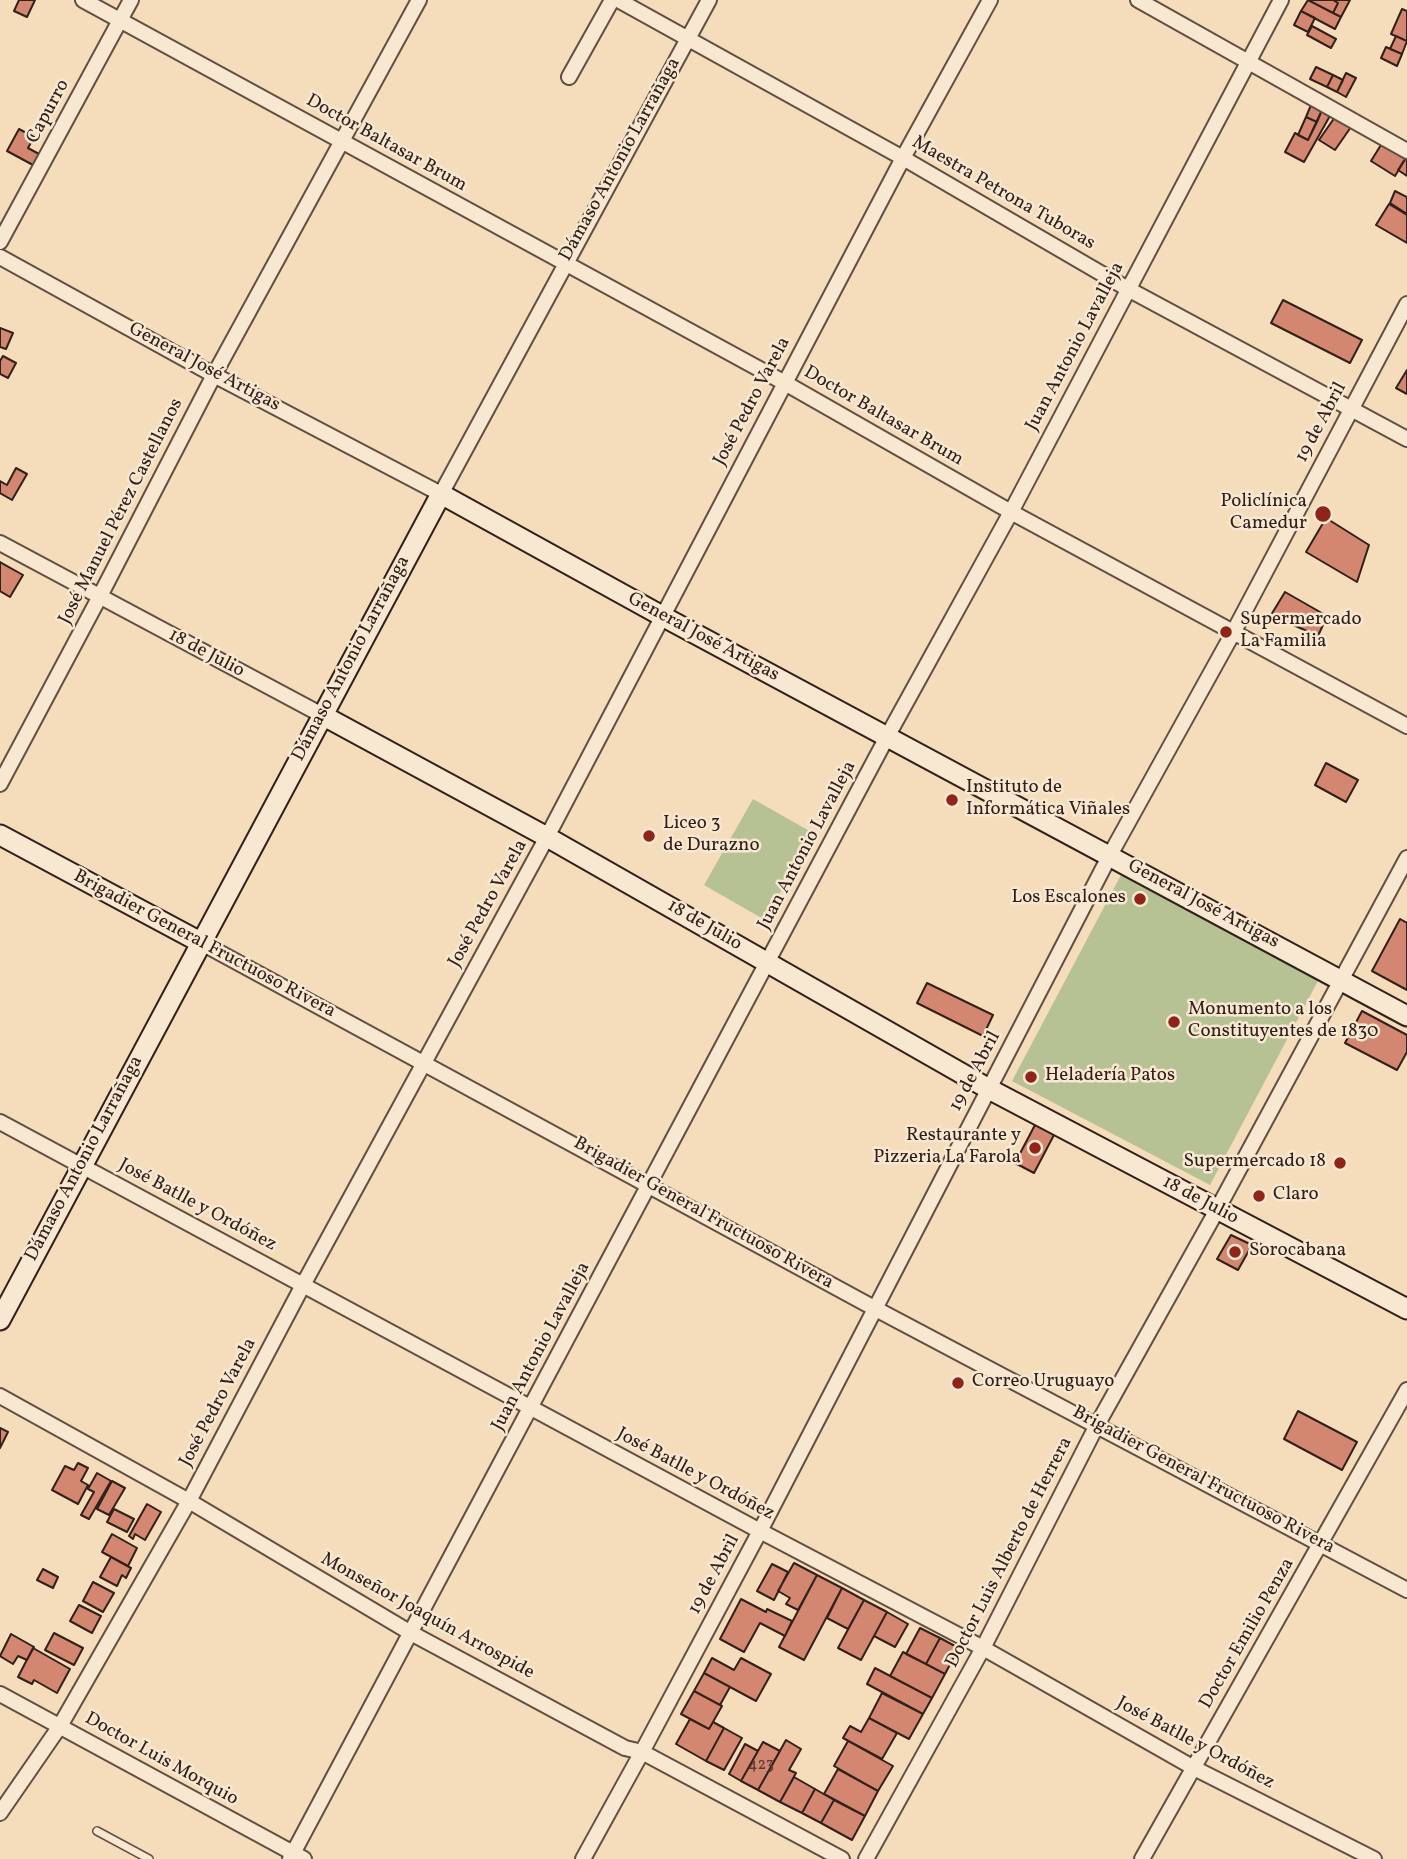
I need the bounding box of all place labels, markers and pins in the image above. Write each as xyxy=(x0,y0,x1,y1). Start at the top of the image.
place label: Policlínica Camedur xyxy=(1221,492,1307,536)
marker: Policlínica Camedur xyxy=(1313,504,1333,524)
place label: Supermercado La Familia xyxy=(1240,610,1362,654)
marker: Supermercado La Familia xyxy=(1218,624,1234,640)
place label: Instituto de Informática Viñales xyxy=(966,778,1130,822)
marker: Instituto de Informática Viñales xyxy=(944,792,960,808)
place label: Liceo 3 de Durazno xyxy=(663,814,760,858)
marker: Liceo 3 de Durazno xyxy=(641,828,657,844)
place label: Los Escalones xyxy=(1012,888,1126,910)
marker: Los Escalones xyxy=(1132,891,1148,907)
place label: Monumento a los Constituyentes de 1830 xyxy=(1188,1000,1378,1044)
marker: Monumento a los Constituyentes de 1830 xyxy=(1166,1014,1182,1030)
place label: Heladería Patos xyxy=(1045,1066,1175,1088)
marker: Heladería Patos xyxy=(1023,1069,1039,1085)
place label: Restaurante y Pizzeria La Farola xyxy=(873,1126,1021,1170)
marker: Restaurante y Pizzeria La Farola xyxy=(1027,1140,1043,1156)
place label: Supermercado 18 xyxy=(1184,1152,1326,1174)
marker: Supermercado 18 xyxy=(1332,1155,1348,1171)
place label: Claro xyxy=(1273,1185,1319,1207)
marker: Claro xyxy=(1251,1188,1267,1204)
place label: Sorocabana xyxy=(1249,1241,1346,1263)
marker: Sorocabana xyxy=(1227,1244,1243,1260)
place label: Correo Uruguayo xyxy=(972,1372,1114,1394)
marker: Correo Uruguayo xyxy=(950,1375,966,1391)

